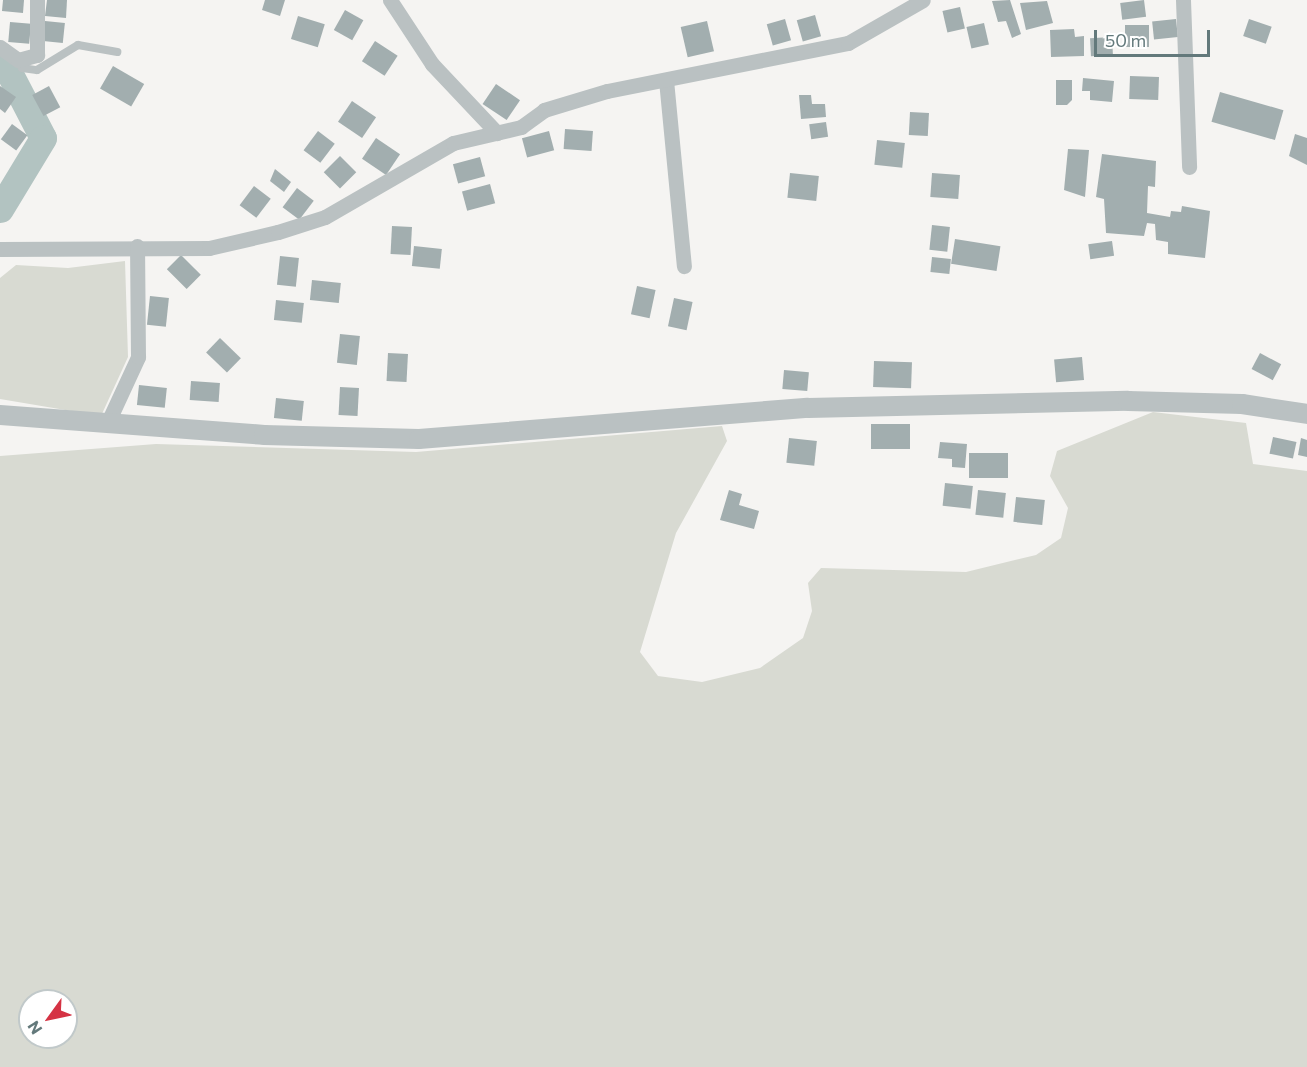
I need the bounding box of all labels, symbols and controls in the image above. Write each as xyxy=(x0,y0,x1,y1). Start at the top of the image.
scale bar xyxy=(1097,18,1212,56)
text: 50 m xyxy=(1105,29,1146,51)
north arrow xyxy=(18,989,78,1049)
text: N xyxy=(23,1018,45,1038)

